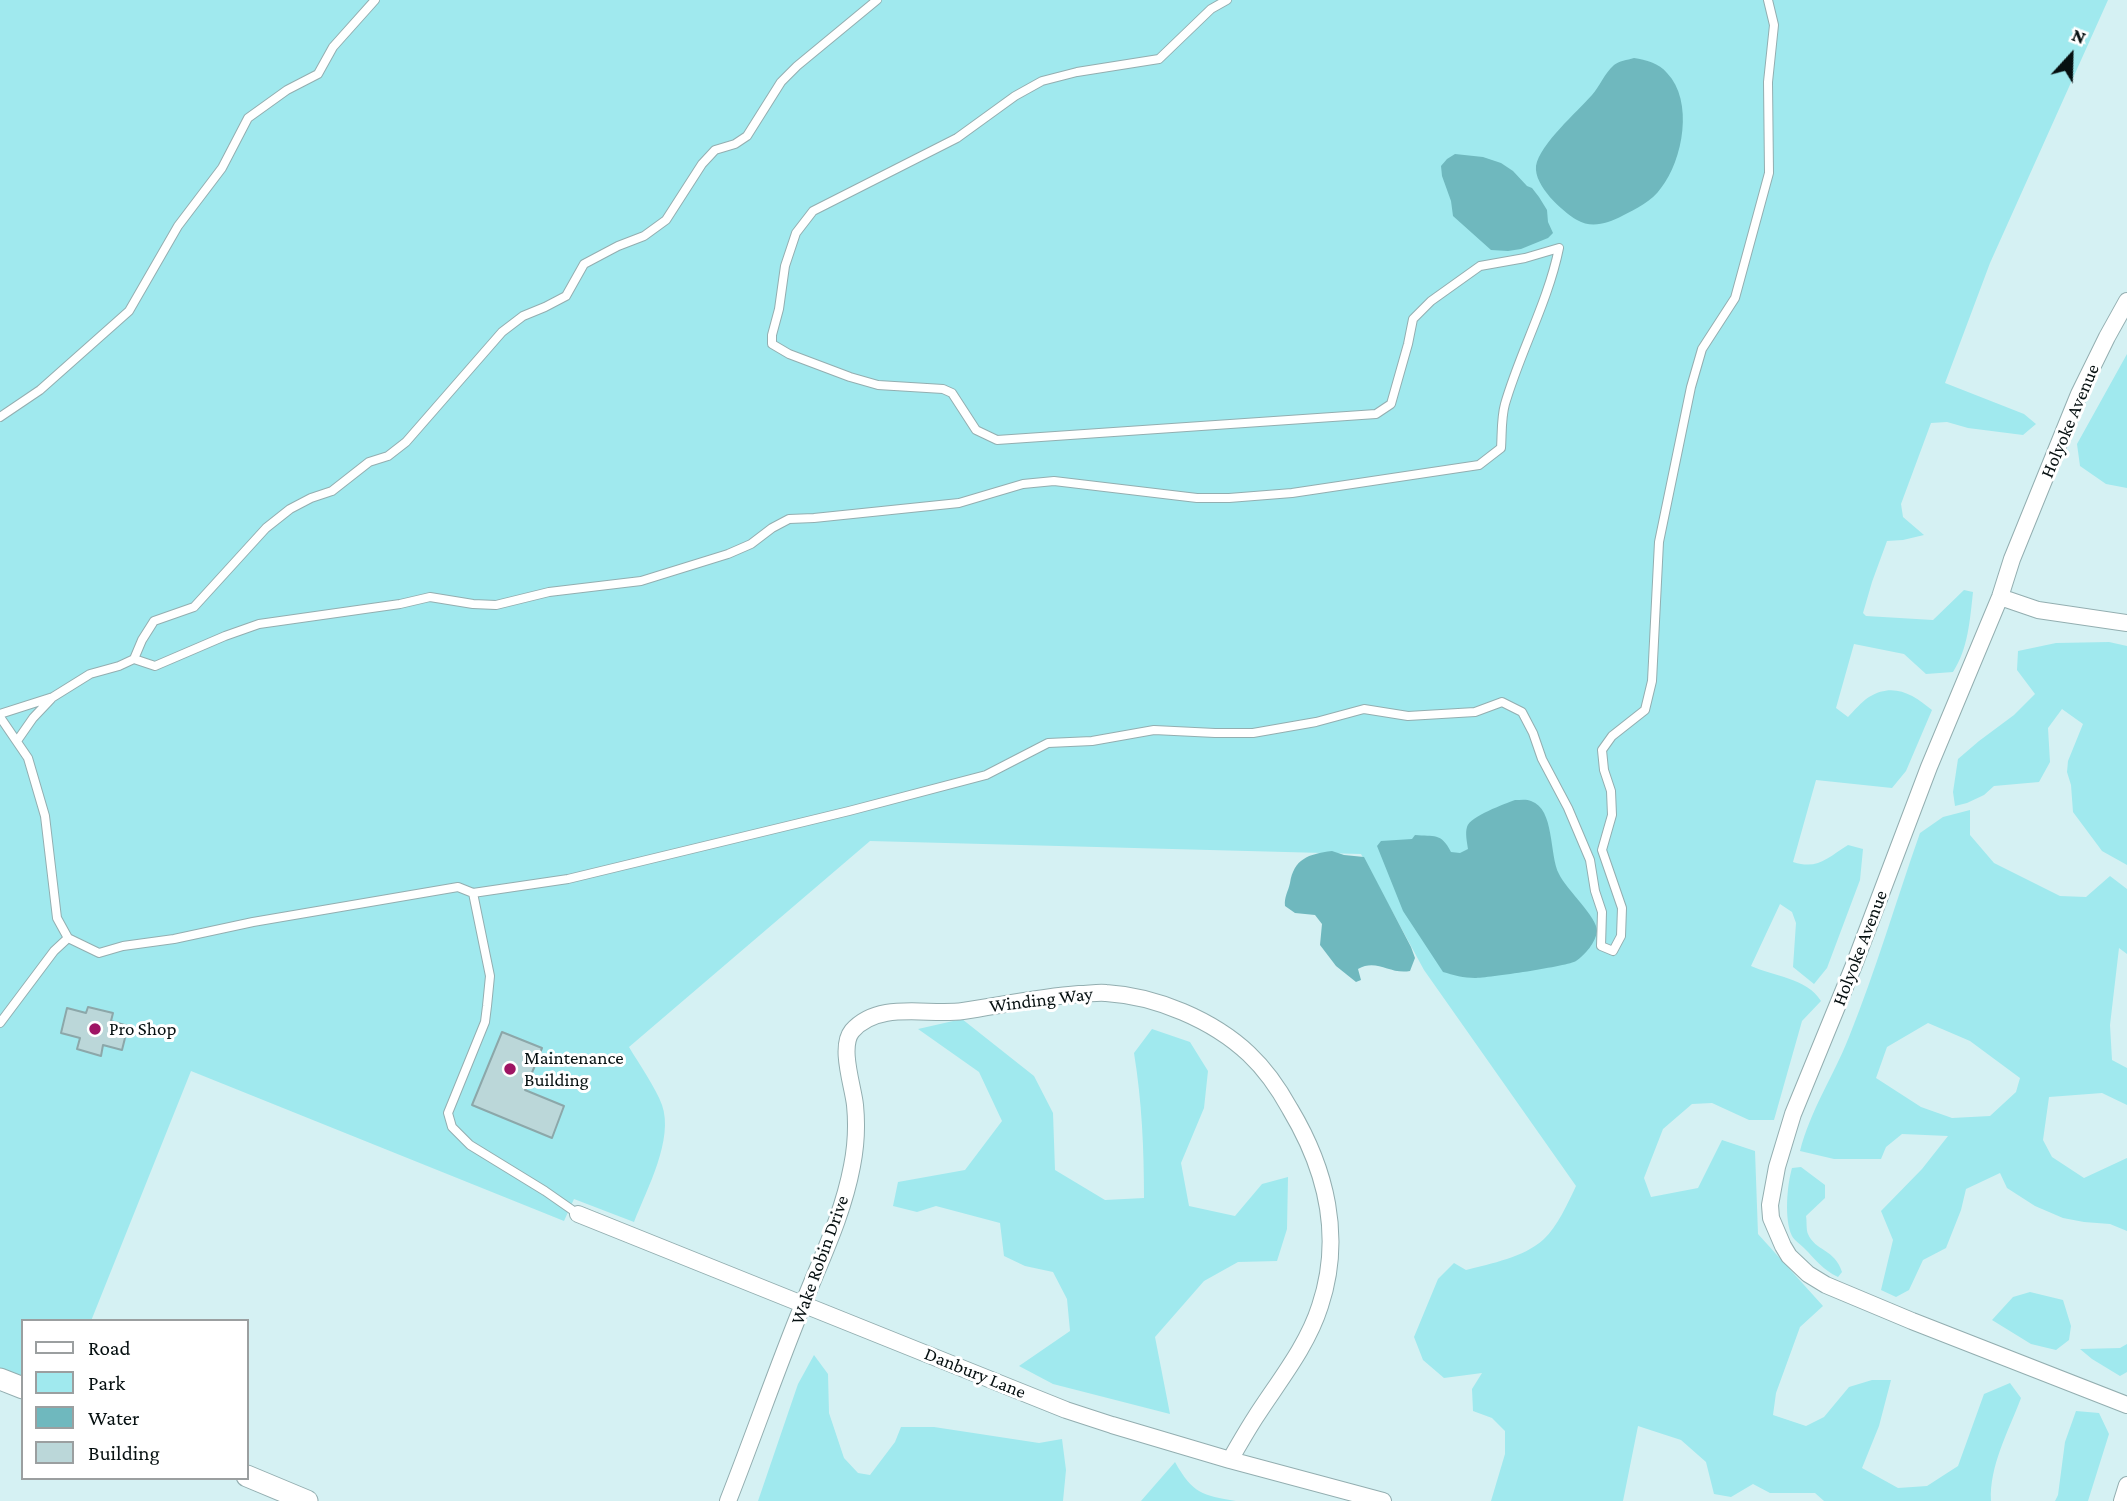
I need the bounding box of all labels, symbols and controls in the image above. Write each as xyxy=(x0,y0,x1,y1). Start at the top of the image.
north arrow xyxy=(2036,21,2106,91)
text: N xyxy=(2069,24,2089,48)
street label: Holyoke Avenue xyxy=(2036,361,2104,481)
street label: Holyoke Avenue xyxy=(1828,887,1892,1009)
street label: Winding Way xyxy=(988,982,1094,1018)
place label: Pro Shop xyxy=(109,1018,176,1040)
marker: Pro Shop xyxy=(87,1021,103,1037)
place label: Maintenance Building xyxy=(524,1047,624,1091)
marker: Maintenance Building xyxy=(502,1061,518,1077)
street label: Wake Robin Drive xyxy=(786,1192,854,1328)
legend xyxy=(21,1319,248,1480)
text: Road xyxy=(88,1336,131,1360)
street label: Danbury Lane xyxy=(921,1342,1029,1404)
text: Park xyxy=(88,1371,125,1395)
text: Water xyxy=(88,1406,140,1430)
text: Building xyxy=(88,1441,160,1465)

